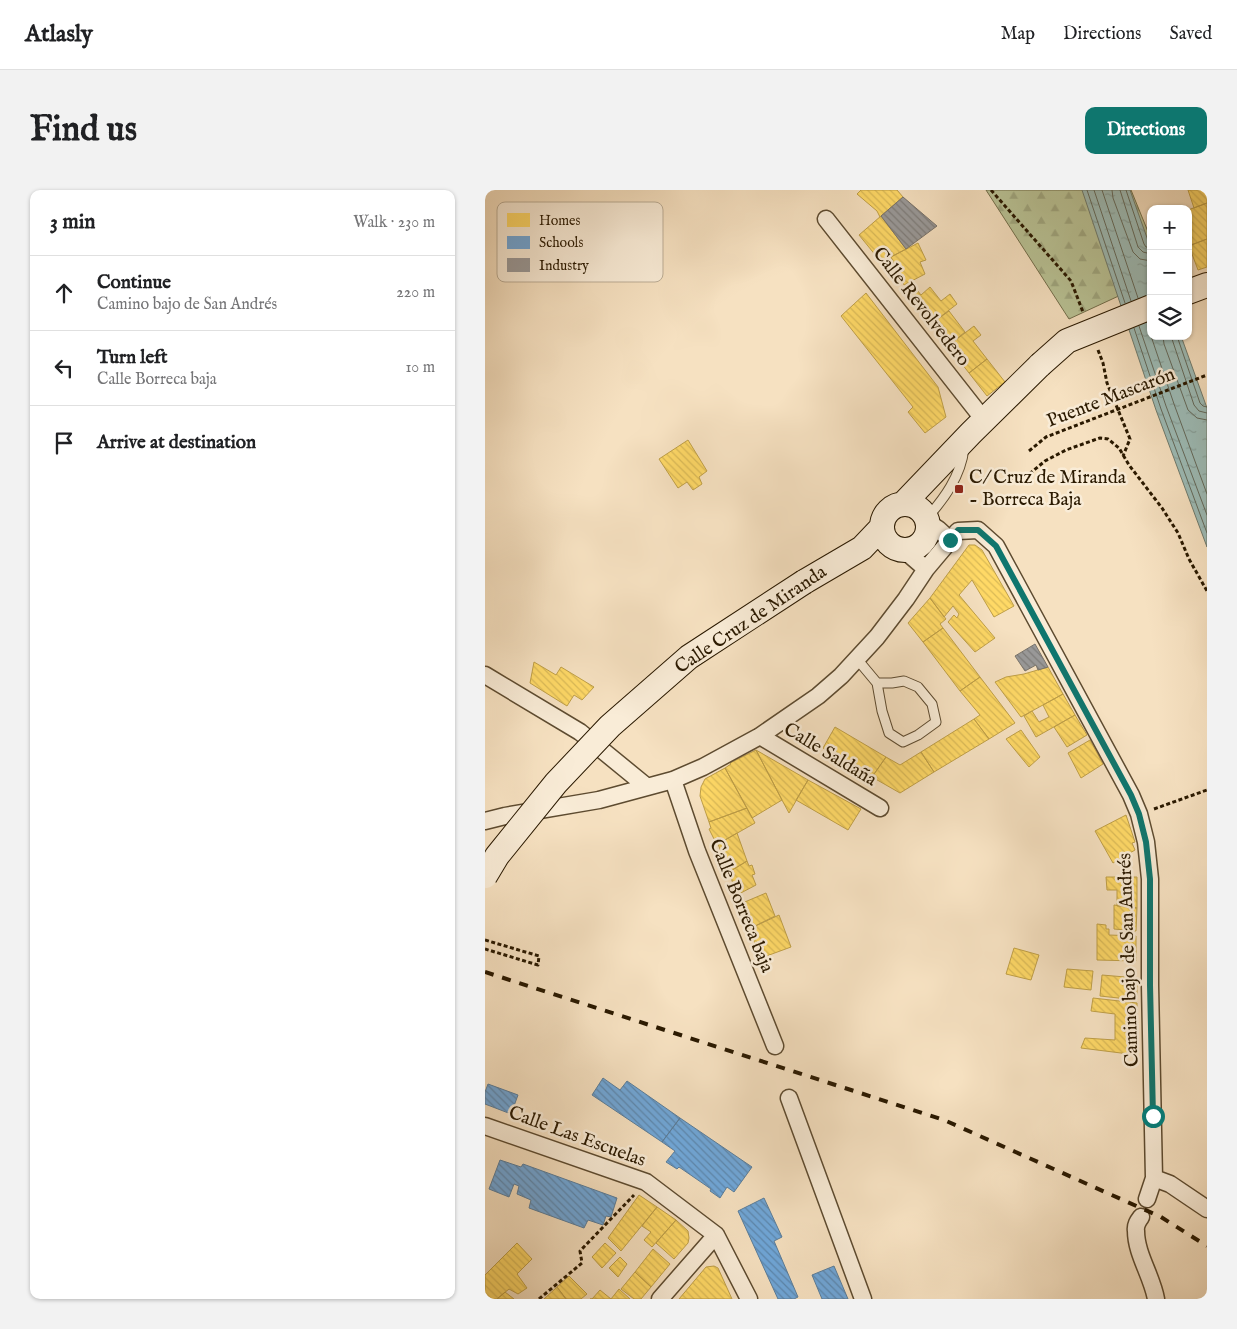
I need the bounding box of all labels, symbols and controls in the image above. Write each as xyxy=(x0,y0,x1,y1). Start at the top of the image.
text: Atlasly xyxy=(25,19,93,50)
text: Map xyxy=(1001,23,1035,46)
text: Directions xyxy=(1063,23,1141,46)
text: Saved xyxy=(1169,23,1212,46)
button: Directions xyxy=(1085,107,1207,154)
text: Find us xyxy=(30,108,137,153)
legend xyxy=(497,202,663,282)
map controls xyxy=(1147,205,1192,340)
button: + xyxy=(1147,205,1192,250)
text: 3 min xyxy=(50,209,95,236)
text: Homes xyxy=(539,212,581,230)
text: Walk · 230 m xyxy=(353,213,435,233)
text: Schools xyxy=(539,234,583,252)
street label: Calle Revolvedero xyxy=(867,243,975,371)
button: − xyxy=(1147,250,1192,295)
text: Industry xyxy=(539,257,589,275)
text: Continue xyxy=(97,271,171,295)
icon: ahead xyxy=(50,279,78,307)
text: 220 m xyxy=(396,283,435,303)
text: Camino bajo de San Andrés xyxy=(97,295,277,315)
button: layers xyxy=(1147,295,1192,340)
text: Turn left xyxy=(97,346,168,370)
icon: left xyxy=(50,354,78,382)
text: 10 m xyxy=(405,358,435,378)
street label: Puente Mascarón xyxy=(1043,363,1179,433)
text: Calle Borreca baja xyxy=(97,370,217,390)
icon: arrive xyxy=(50,429,78,457)
text: Arrive at destination xyxy=(97,431,256,455)
place label: C/ Cruz de Miranda - Borreca Baja xyxy=(969,466,1127,512)
marker: C/ Cruz de Miranda - Borreca Baja xyxy=(953,483,965,495)
route end xyxy=(939,529,962,552)
street label: Calle Cruz de Miranda xyxy=(671,560,832,680)
street label: Calle Saldaña xyxy=(779,718,882,793)
street label: Calle Borreca baja xyxy=(703,836,779,977)
street label: Camino bajo de San Andrés xyxy=(1113,853,1145,1067)
street label: Calle Las Escuelas xyxy=(505,1101,649,1173)
route start xyxy=(1142,1105,1165,1128)

